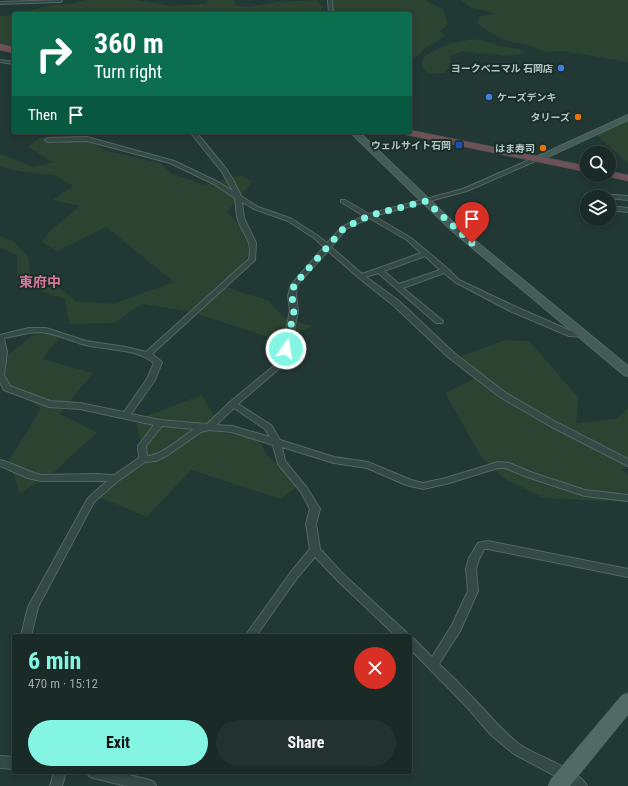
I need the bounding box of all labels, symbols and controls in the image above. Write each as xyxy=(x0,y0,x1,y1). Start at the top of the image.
text: 360 m xyxy=(94,27,164,60)
icon: right xyxy=(28,28,80,80)
text: Turn right xyxy=(94,61,162,82)
place label: ヨークベニマル 石岡店 xyxy=(451,63,553,74)
marker: ヨークベニマル 石岡店 xyxy=(556,63,566,73)
marker: ケーズデンキ xyxy=(484,92,494,102)
place label: ケーズデンキ xyxy=(497,92,557,103)
icon: arrive xyxy=(65,104,87,126)
text: Then xyxy=(28,106,57,124)
place label: タリーズ xyxy=(531,112,570,123)
marker: タリーズ xyxy=(573,112,583,122)
place label: ウェルサイト石岡 xyxy=(371,140,451,151)
marker: ウェルサイト石岡 xyxy=(454,140,464,150)
place label: はま寿司 xyxy=(495,143,535,154)
marker: はま寿司 xyxy=(538,143,548,153)
map controls xyxy=(580,146,616,226)
button: search xyxy=(580,146,616,182)
button: layers xyxy=(580,190,616,226)
pin xyxy=(455,202,489,243)
icon: arrive xyxy=(461,208,483,230)
district label: 東府中 xyxy=(19,274,61,290)
position arrow xyxy=(265,328,307,370)
text: 6 min xyxy=(28,647,81,675)
button: close xyxy=(354,647,396,689)
text: 470 m · 15:12 xyxy=(28,676,98,691)
button: Exit xyxy=(28,720,208,766)
button: Share xyxy=(216,720,396,766)

